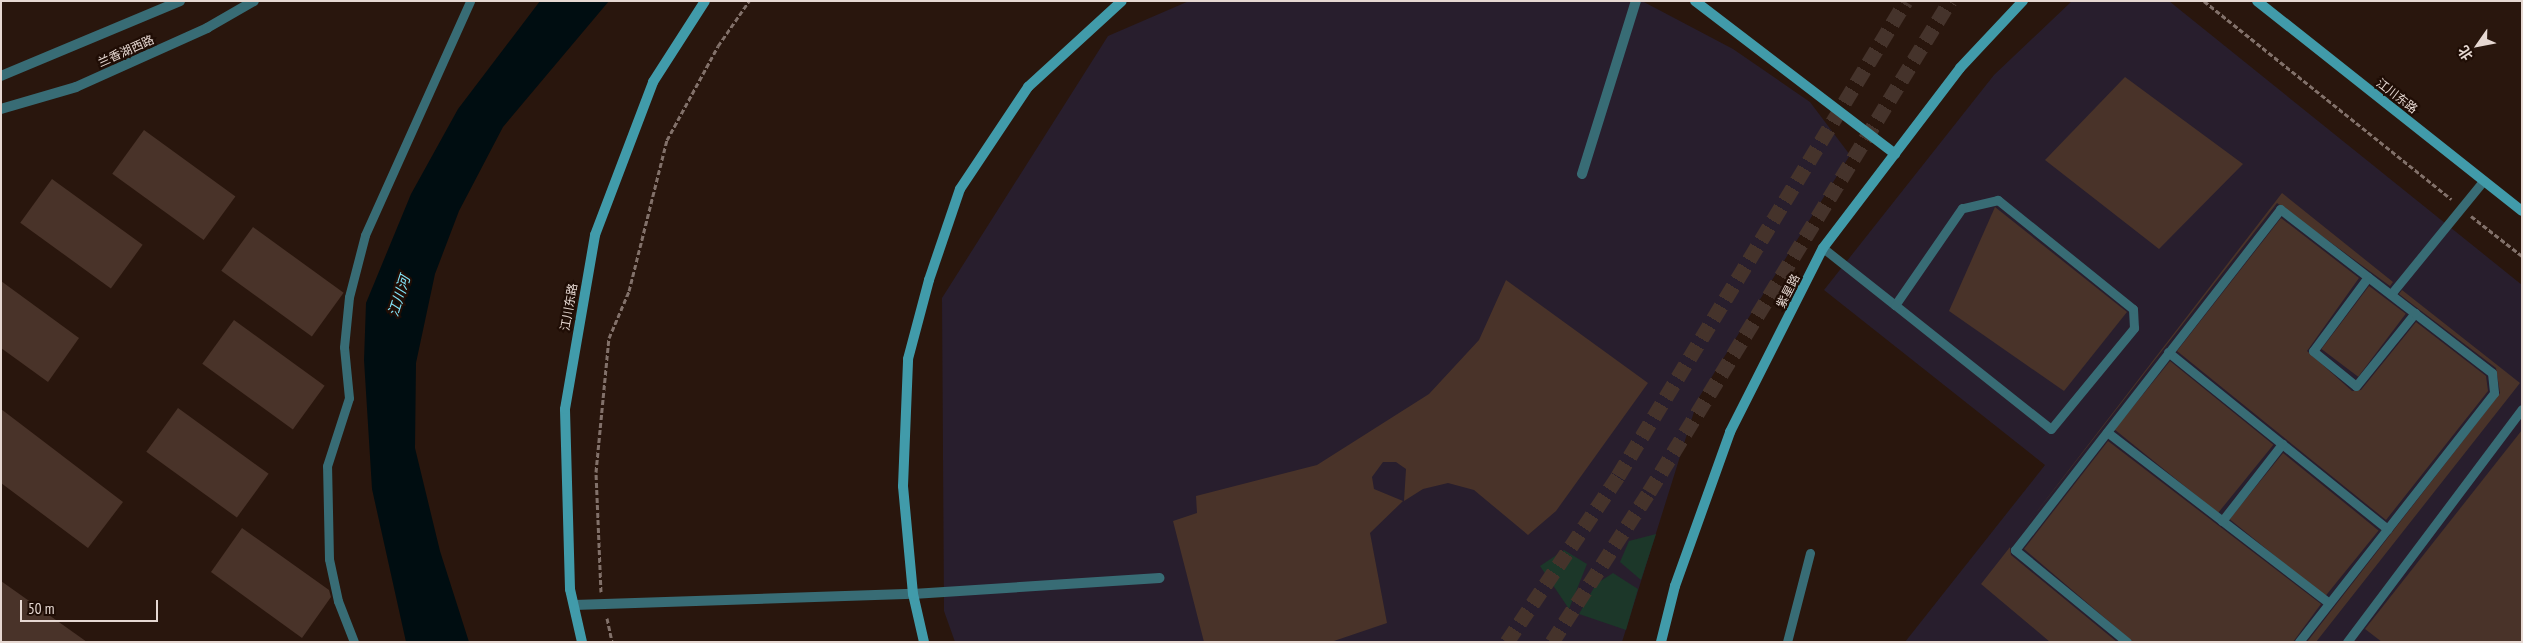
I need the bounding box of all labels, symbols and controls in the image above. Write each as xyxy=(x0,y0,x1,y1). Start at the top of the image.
north arrow xyxy=(2453,20,2503,70)
street label: 兰香湖西路 xyxy=(96,32,156,70)
text: 北 xyxy=(2454,42,2477,64)
street label: 江川东路 xyxy=(2374,76,2420,116)
street label: 紫星路 xyxy=(1773,272,1803,310)
water label: 江川河 xyxy=(385,273,413,319)
street label: 江川东路 xyxy=(558,282,580,332)
scale bar xyxy=(22,590,160,622)
text: 50 m xyxy=(28,599,54,618)

